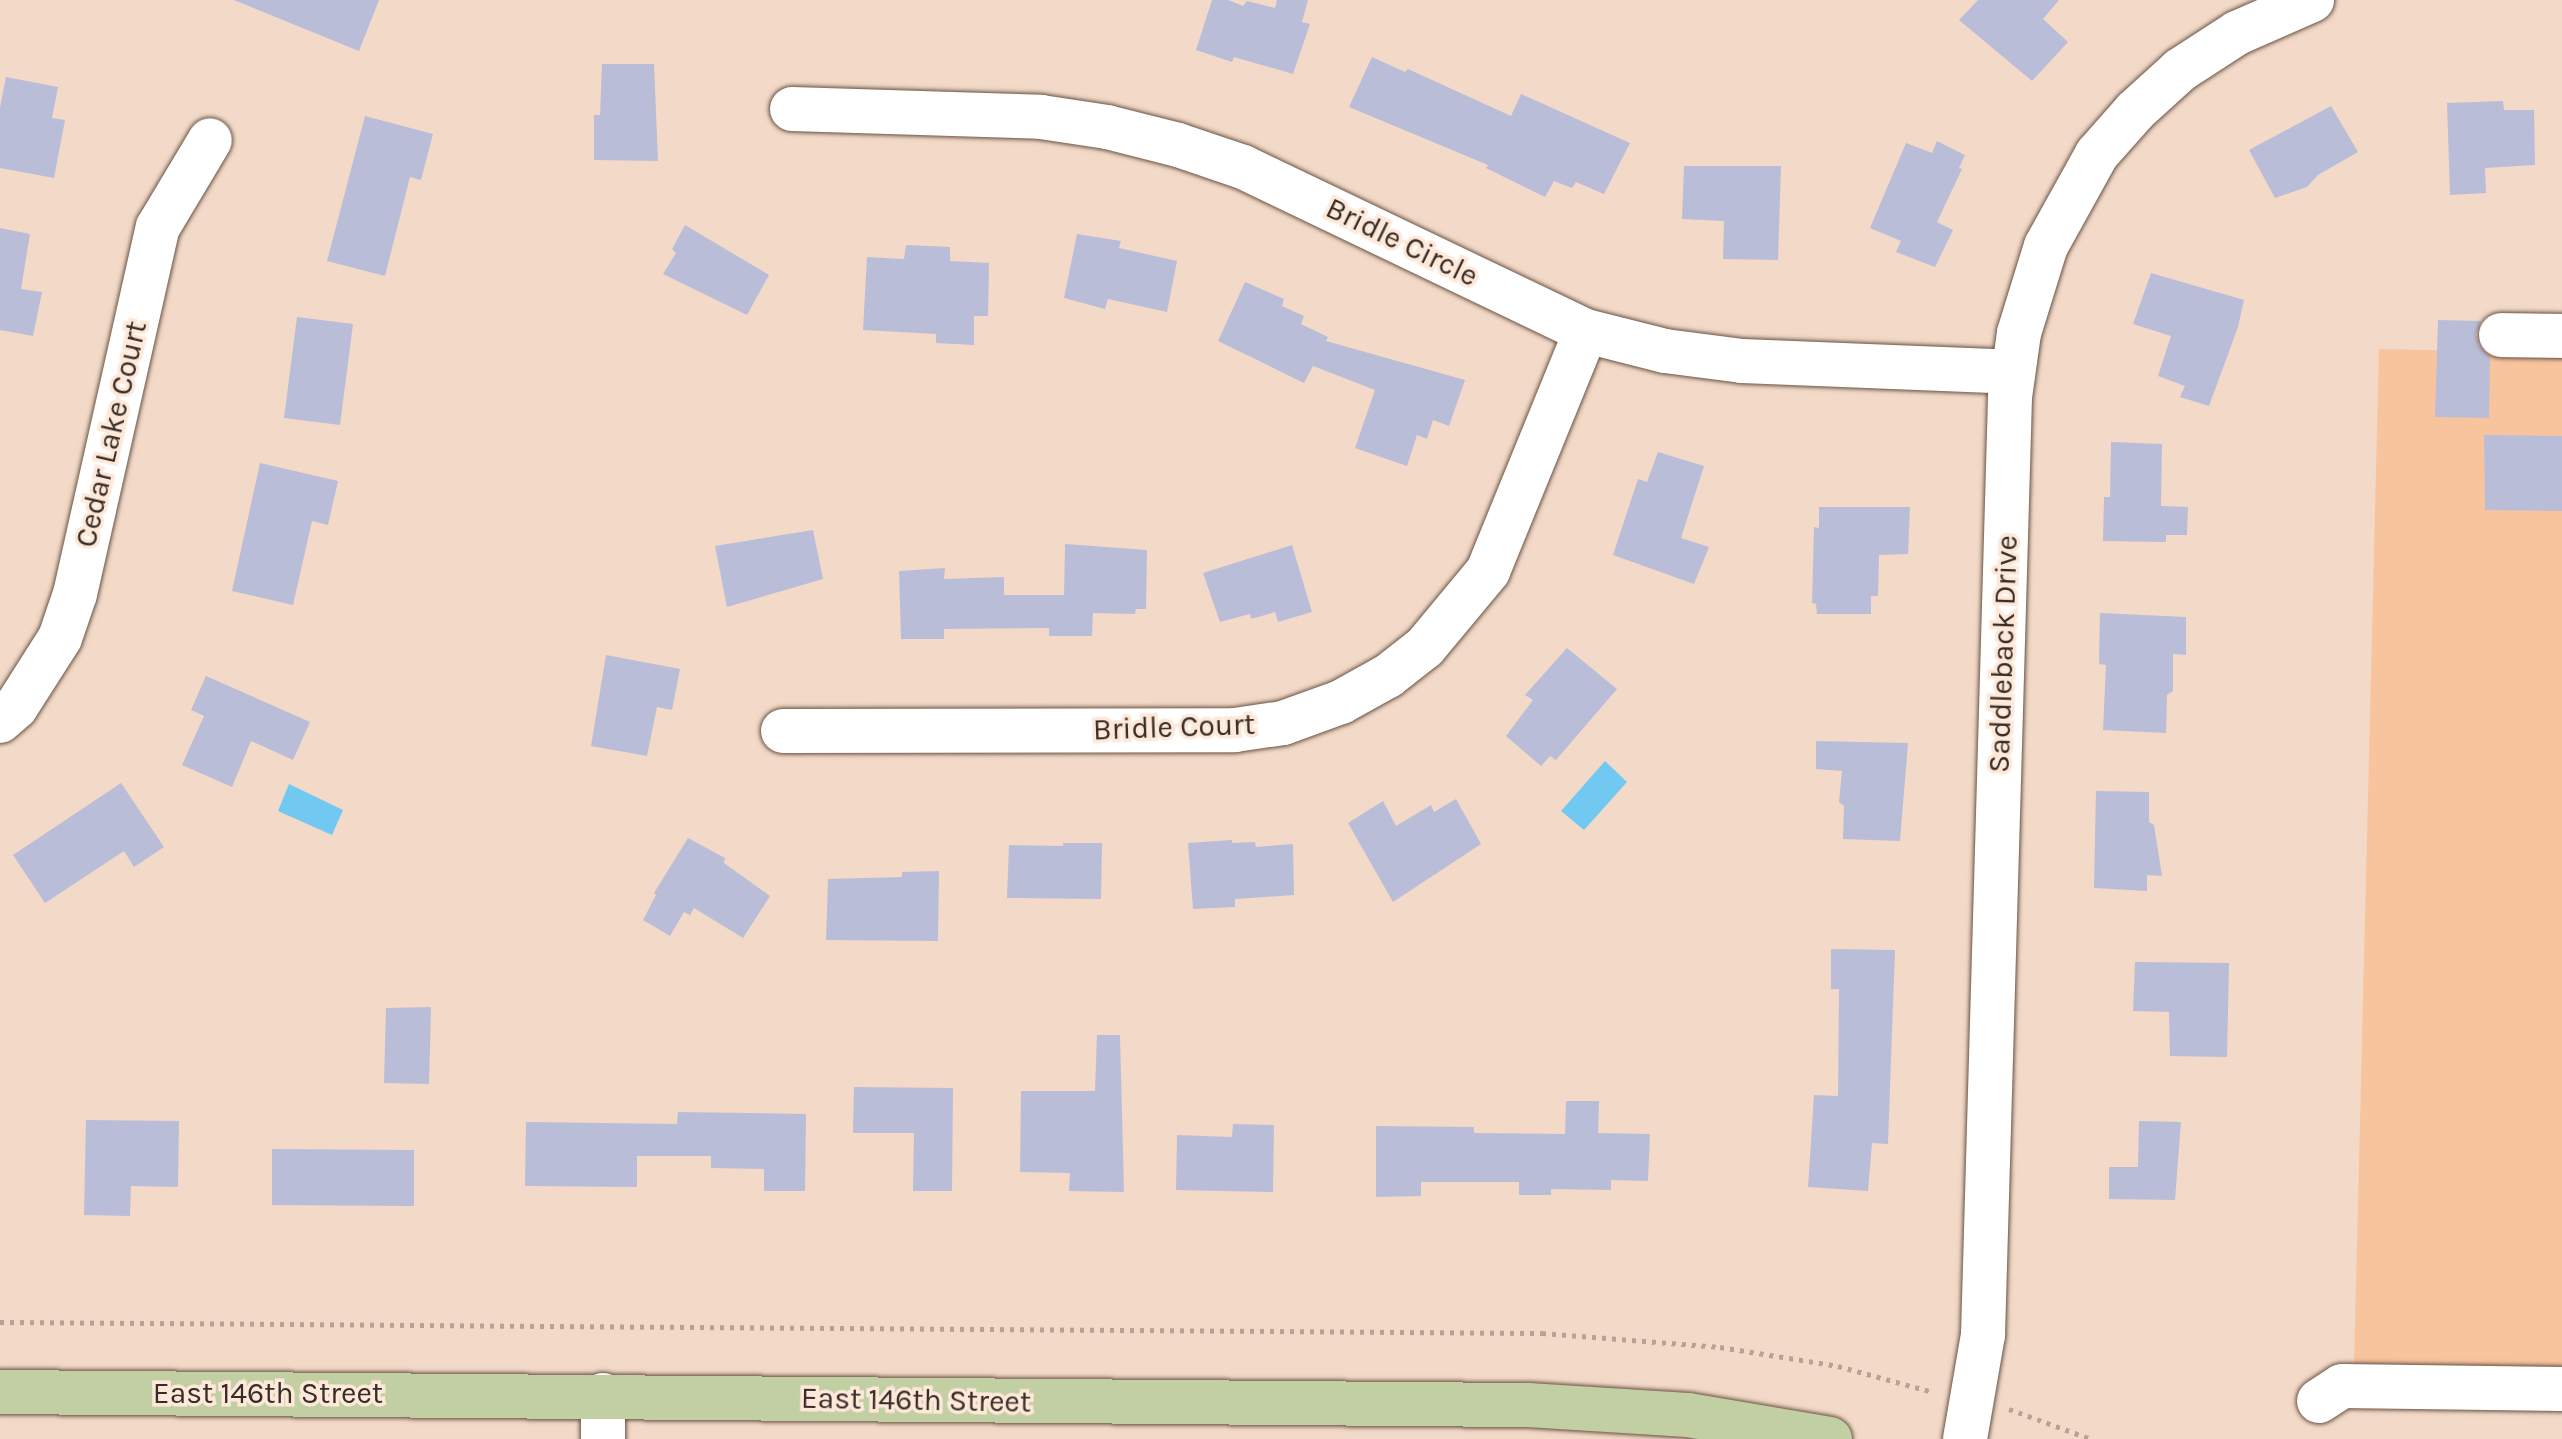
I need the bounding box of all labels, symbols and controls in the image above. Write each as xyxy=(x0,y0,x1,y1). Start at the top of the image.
street label: Bridle Circle xyxy=(1320,190,1484,294)
street label: Cedar Lake Court xyxy=(67,317,155,551)
street label: Saddleback Drive xyxy=(1981,535,2025,773)
street label: Bridle Court xyxy=(1092,706,1256,748)
street label: East 146th Street xyxy=(153,1375,383,1411)
street label: East 146th Street xyxy=(801,1380,1031,1420)

